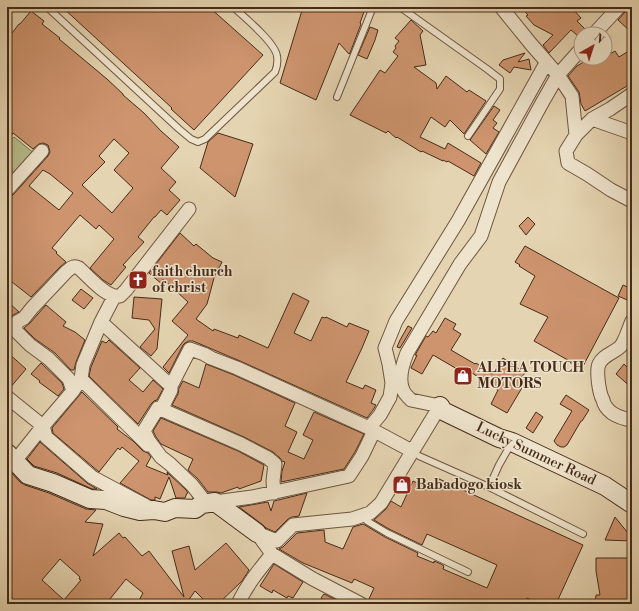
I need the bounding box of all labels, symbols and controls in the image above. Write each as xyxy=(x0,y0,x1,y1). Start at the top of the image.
north arrow xyxy=(573,26,613,66)
text: N xyxy=(591,31,607,47)
place label: faith church of christ xyxy=(152,263,233,297)
church icon: faith church of christ xyxy=(127,269,149,291)
place label: ALPHA TOUCH MOTORS xyxy=(476,359,584,393)
shop icon: ALPHA TOUCH MOTORS xyxy=(452,365,474,387)
street label: Lucky Summer Road xyxy=(473,418,599,490)
shop icon: Babadogo kiosk xyxy=(391,474,413,496)
place label: Babadogo kiosk xyxy=(416,476,522,494)

